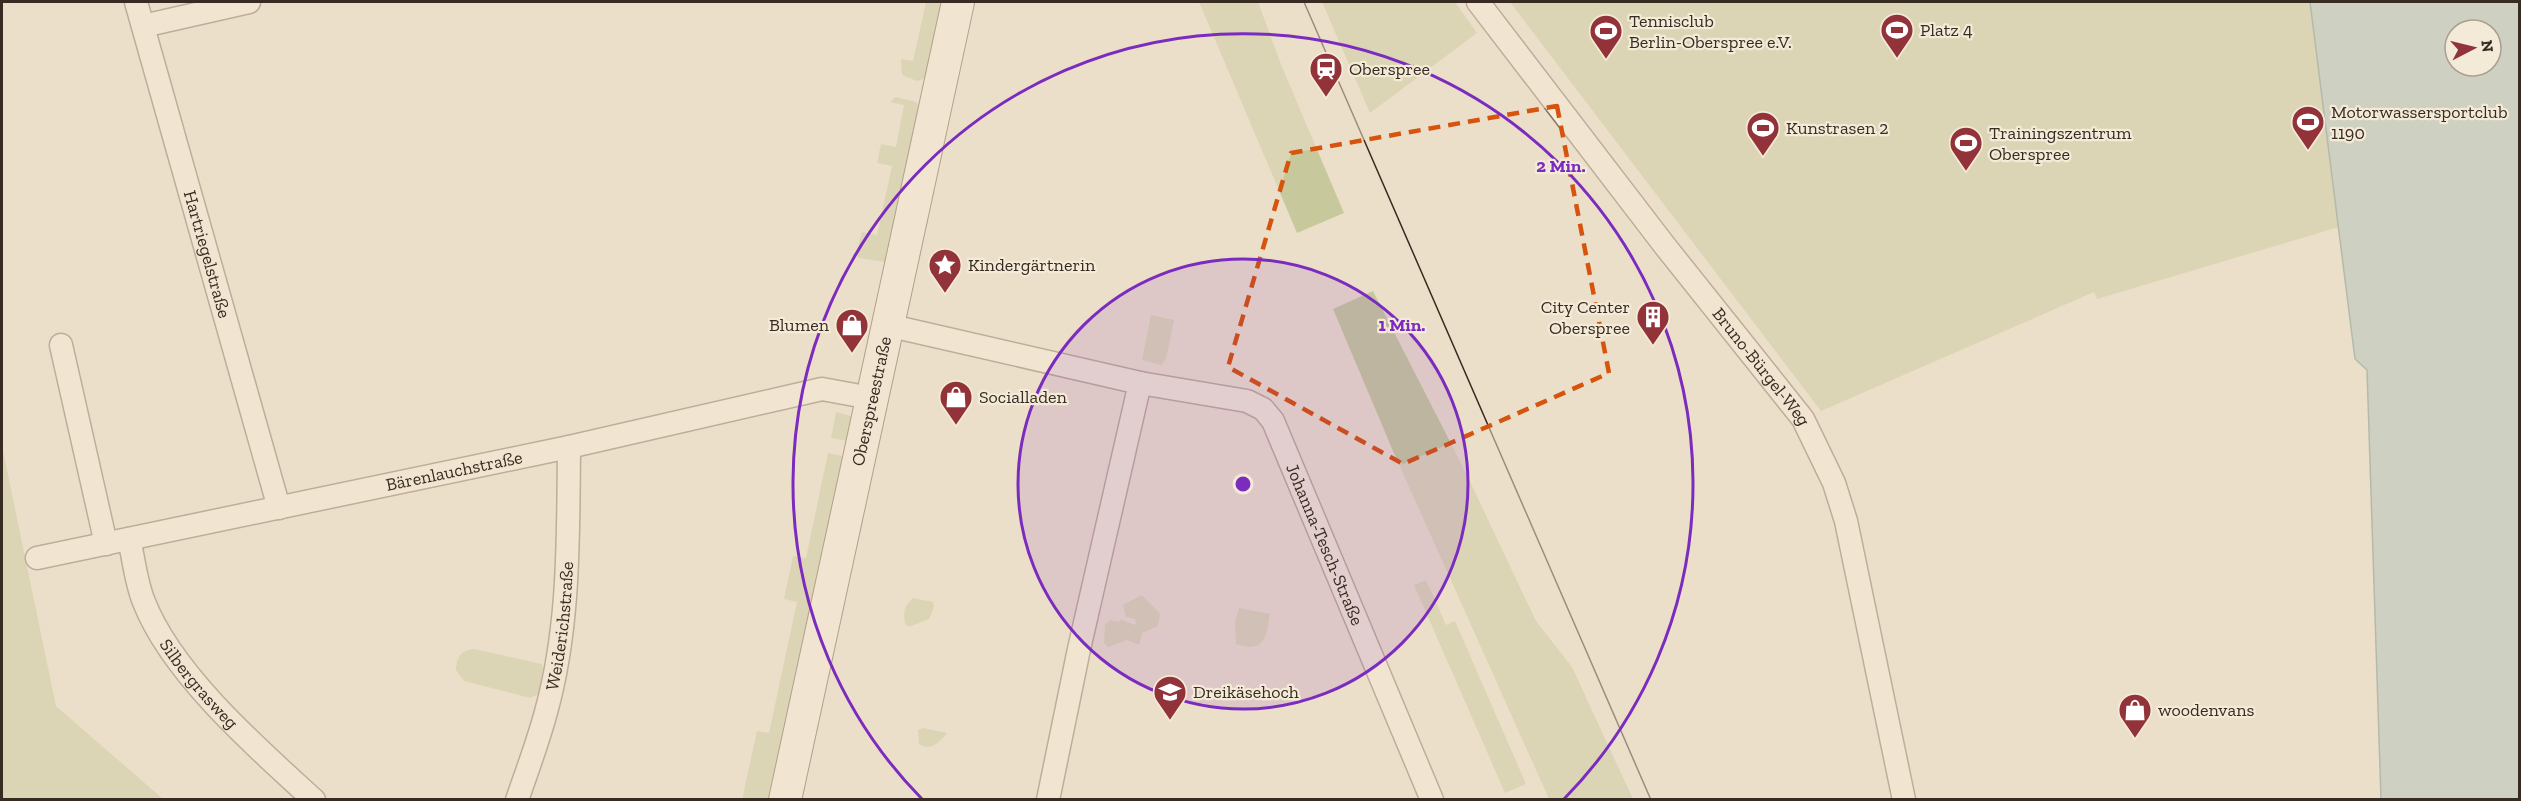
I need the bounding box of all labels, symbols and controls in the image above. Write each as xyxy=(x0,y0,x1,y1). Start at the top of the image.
place label: Tennisclub Berlin-Oberspree e.V. xyxy=(1629,10,1792,53)
sports icon: Platz 4 xyxy=(1879,12,1915,59)
sports icon: Tennisclub Berlin-Oberspree e.V. xyxy=(1588,13,1624,60)
north arrow xyxy=(2443,18,2503,78)
place label: Platz 4 xyxy=(1920,19,1973,41)
text: N xyxy=(2477,39,2498,53)
station icon: Oberspree xyxy=(1308,51,1344,98)
place label: Oberspree xyxy=(1349,58,1430,80)
place label: Motorwassersportclub 1190 xyxy=(2331,101,2508,144)
sports icon: Motorwassersportclub 1190 xyxy=(2290,104,2326,151)
sports icon: Kunstrasen 2 xyxy=(1745,110,1781,157)
place label: Kunstrasen 2 xyxy=(1786,117,1889,139)
place label: Trainingszentrum Oberspree xyxy=(1989,122,2132,165)
sports icon: Trainingszentrum Oberspree xyxy=(1948,125,1984,172)
text: 2 Min. xyxy=(1536,155,1586,177)
street label: Hartriegelstraße xyxy=(179,188,236,320)
place icon: Kindergärtnerin xyxy=(927,247,963,294)
place label: Kindergärtnerin xyxy=(968,254,1096,276)
place label: City Center Oberspree xyxy=(1541,296,1630,339)
building icon: City Center Oberspree xyxy=(1635,299,1671,346)
street label: Bruno-Bürgel-Weg xyxy=(1708,303,1816,429)
shop icon: Blumen xyxy=(834,307,870,354)
place label: Blumen xyxy=(769,314,830,336)
text: 1 Min. xyxy=(1379,314,1425,336)
street label: Oberspreestraße xyxy=(847,334,896,468)
shop icon: Socialladen xyxy=(938,379,974,426)
place label: Socialladen xyxy=(979,386,1067,408)
street label: Bärenlauchstraße xyxy=(384,446,524,496)
street label: Johanna-Tesch-Straße xyxy=(1281,460,1369,629)
centre of rings xyxy=(1233,474,1253,494)
street label: Weiderichstraße xyxy=(541,561,578,693)
street label: Silbergrasweg xyxy=(155,635,243,734)
school or university icon: Dreikäsehoch xyxy=(1152,674,1188,721)
place label: Dreikäsehoch xyxy=(1193,681,1299,703)
shop icon: woodenvans xyxy=(2117,692,2153,739)
place label: woodenvans xyxy=(2158,699,2254,721)

